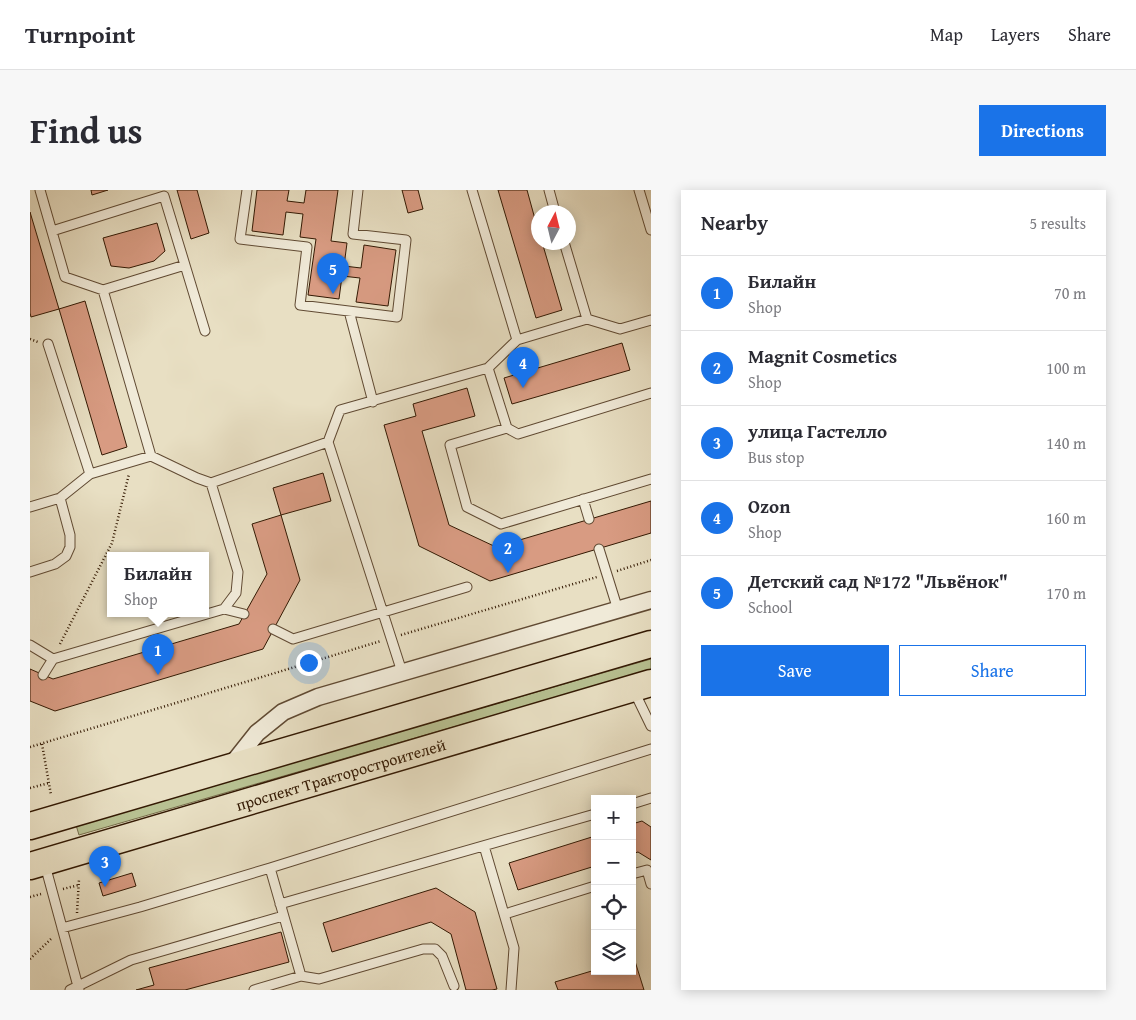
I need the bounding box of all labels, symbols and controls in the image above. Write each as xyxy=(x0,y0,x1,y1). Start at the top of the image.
text: Turnpoint xyxy=(25,17,135,52)
text: Map xyxy=(930,21,963,48)
text: Layers xyxy=(991,21,1040,48)
text: Share xyxy=(1068,21,1111,48)
text: Find us xyxy=(30,105,143,156)
button: Directions xyxy=(979,105,1106,156)
north arrow xyxy=(531,205,576,250)
text: Nearby xyxy=(701,207,768,238)
text: 5 results xyxy=(1029,211,1086,235)
pin: 5 xyxy=(317,253,349,294)
text: Билайн xyxy=(748,267,816,295)
text: 1 xyxy=(713,281,721,305)
text: 70 m xyxy=(1054,281,1086,305)
text: Shop xyxy=(748,295,782,319)
text: Magnit Cosmetics xyxy=(748,342,897,370)
pin: 4 xyxy=(507,347,539,388)
text: 2 xyxy=(713,356,721,380)
text: 100 m xyxy=(1046,356,1086,380)
text: Shop xyxy=(748,370,782,394)
text: улица Гастелло xyxy=(748,417,887,445)
text: 3 xyxy=(713,431,721,455)
text: 140 m xyxy=(1046,431,1086,455)
text: Bus stop xyxy=(748,445,804,469)
text: Ozon xyxy=(748,492,790,520)
text: 4 xyxy=(713,506,721,530)
text: 160 m xyxy=(1046,506,1086,530)
text: Shop xyxy=(748,520,782,544)
pin: 2 xyxy=(492,532,524,573)
popup xyxy=(107,552,209,617)
text: Билайн xyxy=(124,559,192,587)
text: Детский сад №172 "Львёнок" xyxy=(748,567,1008,595)
text: 5 xyxy=(713,581,721,605)
text: 170 m xyxy=(1046,581,1086,605)
text: Shop xyxy=(124,587,158,611)
text: School xyxy=(748,595,792,619)
pin: 1 xyxy=(142,634,174,675)
button: Save xyxy=(701,645,889,696)
button: Share xyxy=(899,645,1086,696)
your location xyxy=(296,650,322,676)
street label: проспект Тракторостроителей xyxy=(233,732,449,817)
map controls xyxy=(591,795,636,975)
button: + xyxy=(591,795,636,840)
button: − xyxy=(591,840,636,885)
pin: 3 xyxy=(89,846,121,887)
button: locate xyxy=(591,885,636,930)
button: layers xyxy=(591,930,636,975)

